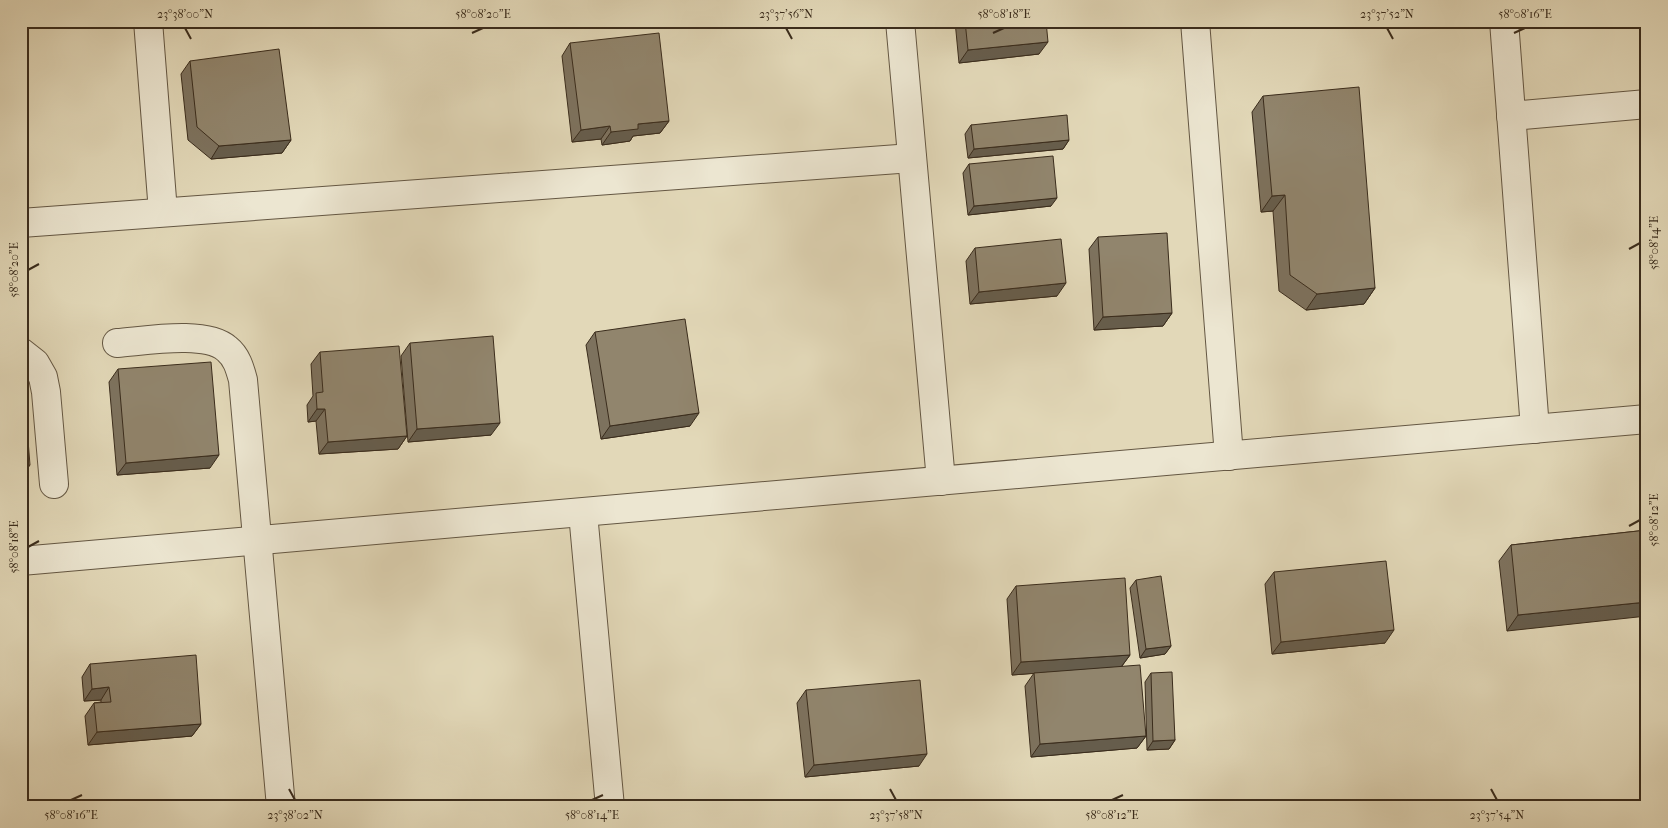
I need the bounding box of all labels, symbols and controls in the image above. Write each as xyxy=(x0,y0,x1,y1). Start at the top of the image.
text: 23°38'00"N xyxy=(157,7,213,21)
text: 58°08'20"E xyxy=(455,7,511,21)
text: 23°37'56"N xyxy=(759,7,813,21)
text: 58°08'18"E xyxy=(977,7,1031,21)
text: 23°37'52"N xyxy=(1360,7,1414,21)
text: 58°08'16"E xyxy=(1498,7,1552,21)
text: 58°08'14"E xyxy=(1647,216,1661,270)
text: 58°08'20"E xyxy=(7,242,21,298)
text: 58°08'12"E xyxy=(1647,493,1661,547)
text: 58°08'18"E xyxy=(7,520,21,574)
text: 58°08'16"E xyxy=(44,808,98,822)
text: 23°38'02"N xyxy=(267,808,323,822)
text: 58°08'14"E xyxy=(565,808,619,822)
text: 23°37'58"N xyxy=(869,808,923,822)
text: 58°08'12"E xyxy=(1085,808,1139,822)
text: 23°37'54"N xyxy=(1470,808,1524,822)

